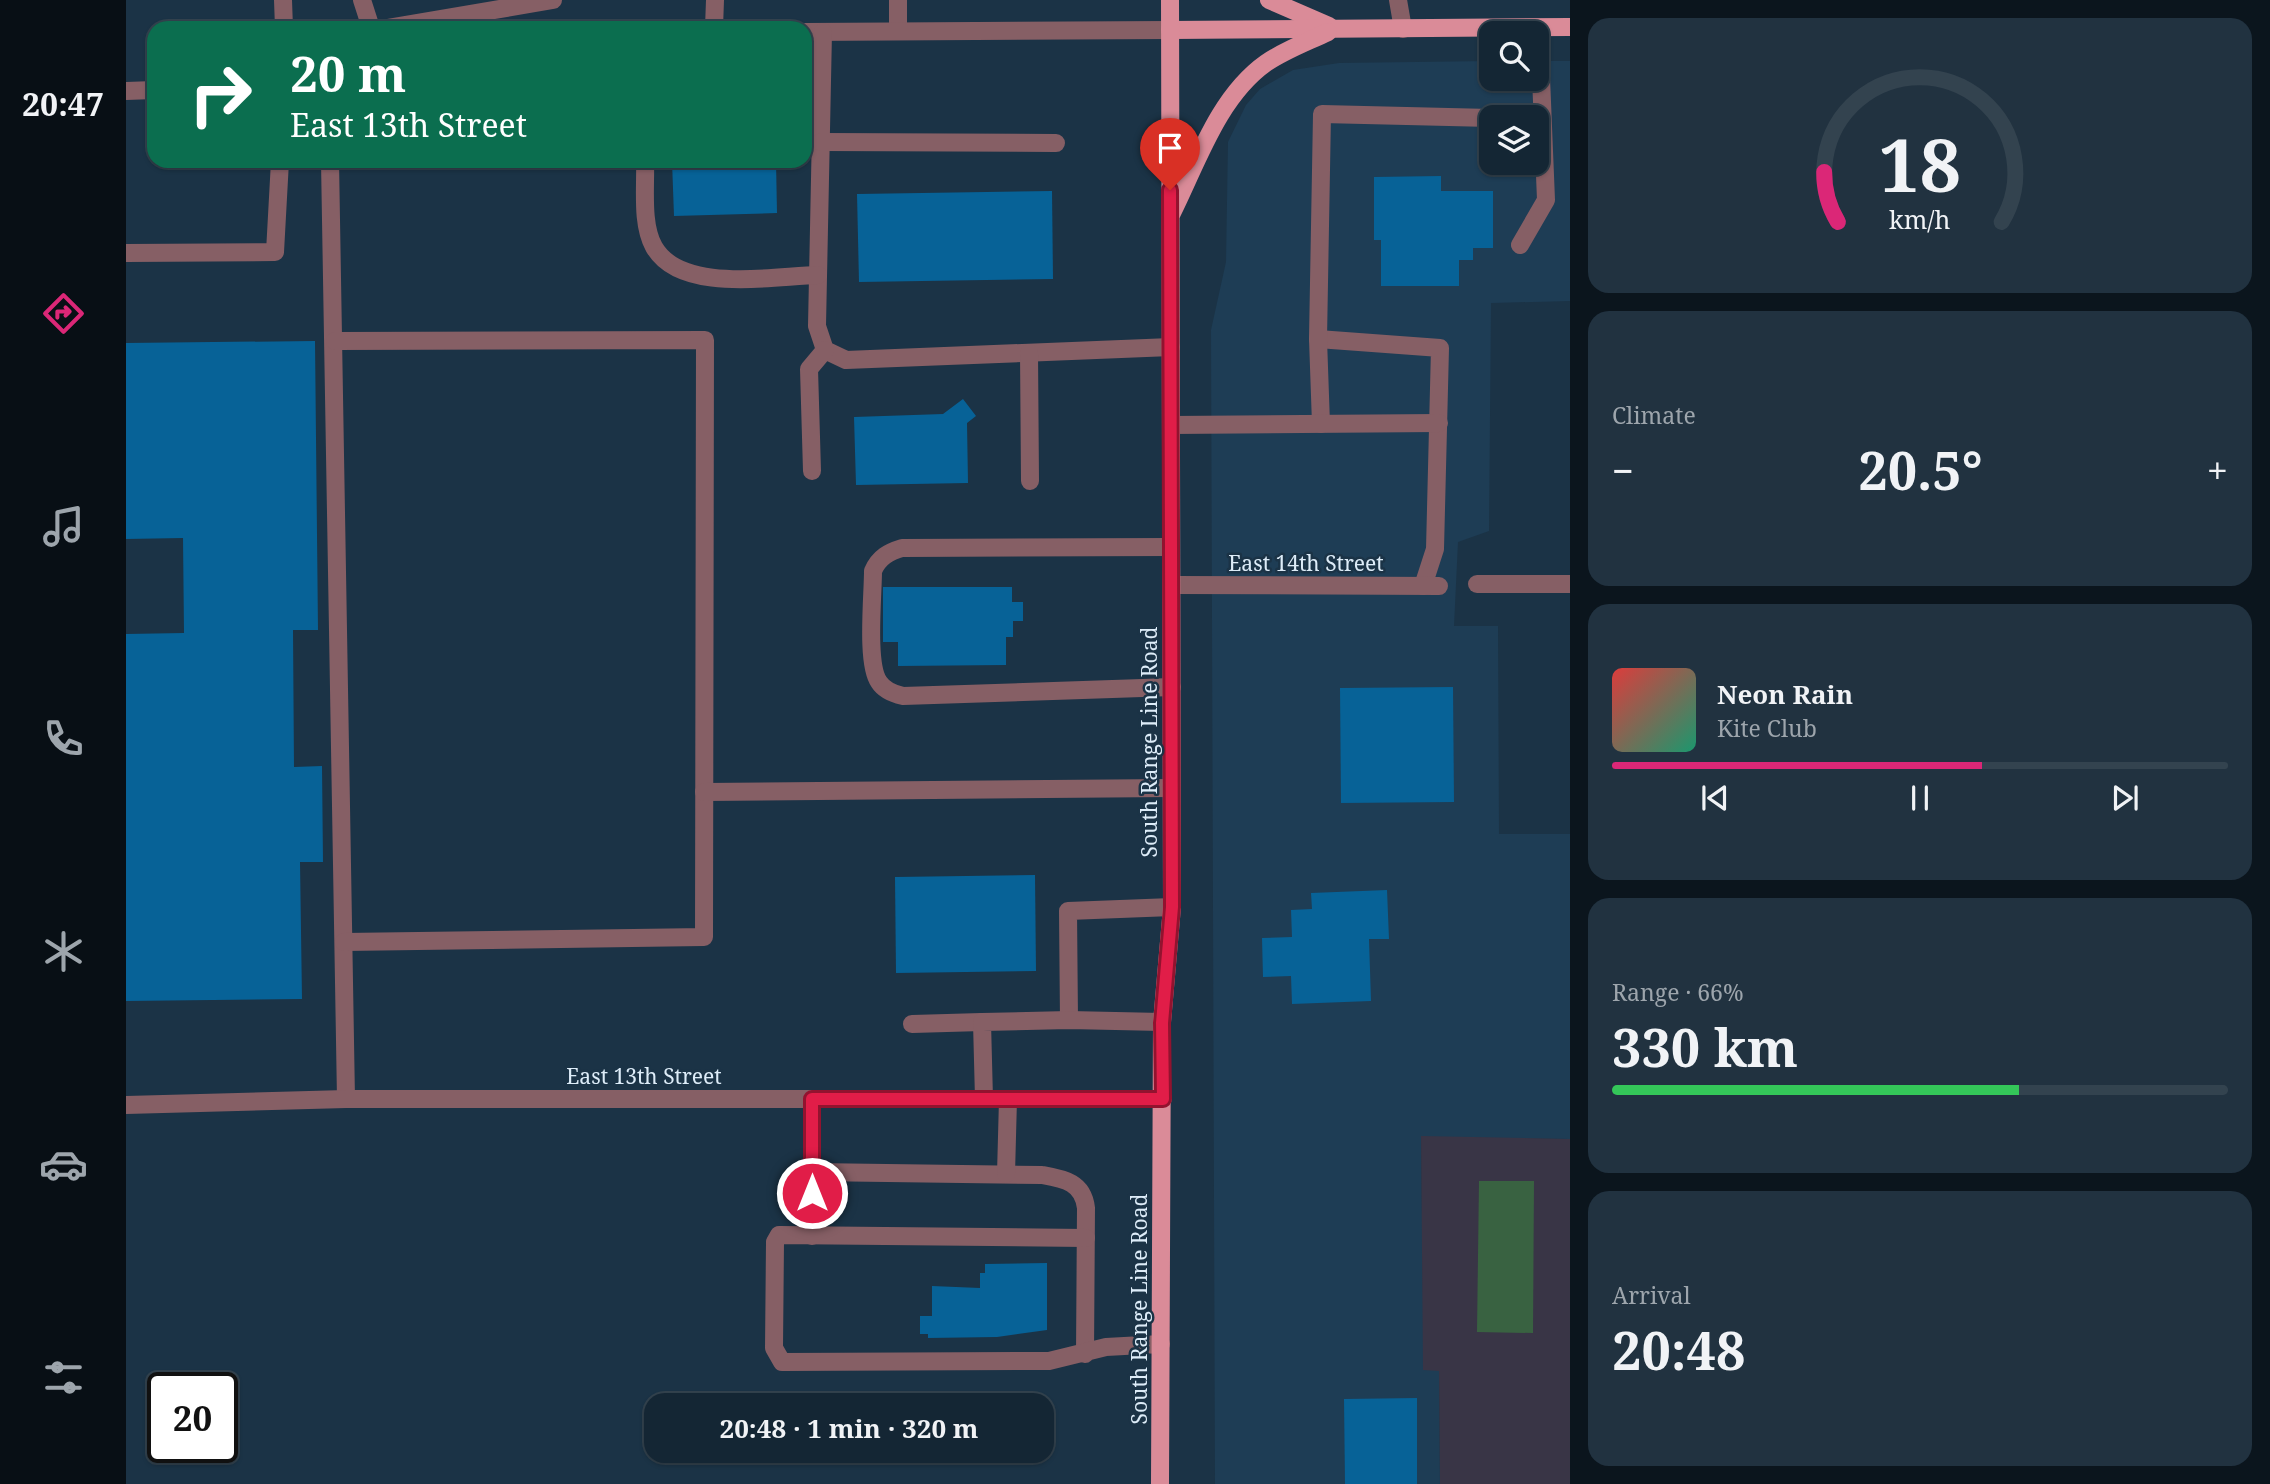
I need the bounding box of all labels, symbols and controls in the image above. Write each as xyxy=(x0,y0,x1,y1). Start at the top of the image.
map controls xyxy=(1479,21,1549,175)
button: search xyxy=(1479,21,1549,91)
text: 20 m xyxy=(290,40,406,106)
icon: right xyxy=(175,49,266,140)
text: 20:47 xyxy=(22,82,104,125)
text: East 13th Street xyxy=(290,103,527,146)
button: layers xyxy=(1479,105,1549,175)
text: 18 xyxy=(1879,114,1961,213)
pin xyxy=(1140,118,1200,190)
icon: arrive xyxy=(1151,129,1189,167)
text: km/h xyxy=(1889,201,1951,235)
icon: directions xyxy=(39,289,88,338)
text: Climate xyxy=(1612,399,1696,431)
text: 20.5° xyxy=(1858,434,1983,505)
text: − xyxy=(1612,444,1634,496)
text: + xyxy=(2207,444,2228,496)
icon: music xyxy=(39,502,88,551)
street label: East 14th Street xyxy=(1228,549,1384,577)
street label: South Range Line Road xyxy=(1135,626,1163,857)
text: Neon Rain xyxy=(1717,676,1853,712)
text: Kite Club xyxy=(1717,712,1817,744)
icon: phone xyxy=(39,714,88,763)
icon: previous xyxy=(1696,779,1734,817)
icon: pause xyxy=(1901,779,1939,817)
icon: next xyxy=(2106,779,2144,817)
icon: climate xyxy=(39,927,88,976)
text: Range · 66% xyxy=(1612,976,1744,1008)
text: 330 km xyxy=(1612,1011,1798,1082)
street label: East 13th Street xyxy=(566,1062,722,1090)
icon: car xyxy=(39,1140,88,1189)
position arrow xyxy=(775,1156,849,1230)
street label: South Range Line Road xyxy=(1125,1193,1153,1424)
text: Arrival xyxy=(1612,1279,1691,1311)
text: 20:48 xyxy=(1612,1314,1745,1385)
icon: filters xyxy=(39,1353,88,1402)
speed limit sign: 20 xyxy=(147,1372,238,1463)
text: 20:48 · 1 min · 320 m xyxy=(719,1410,979,1446)

